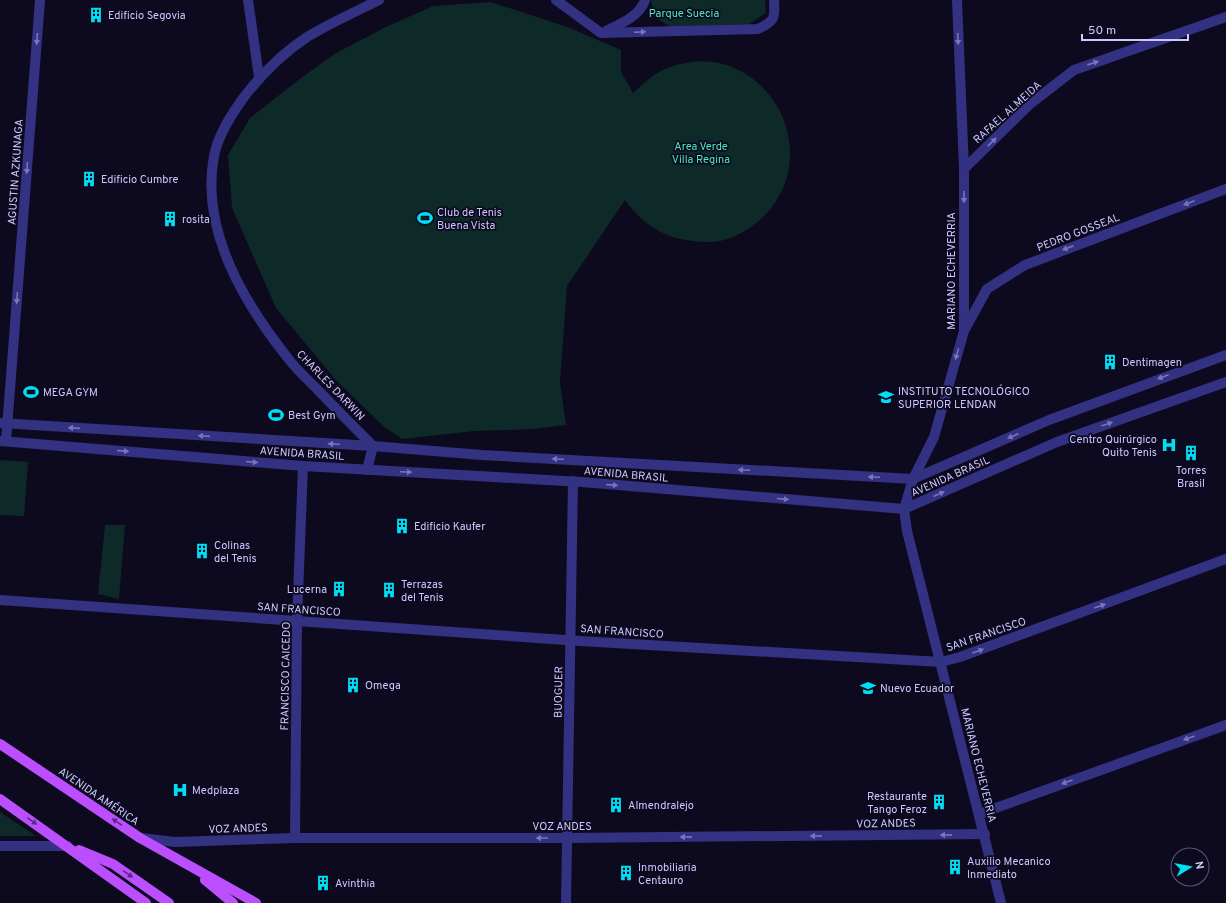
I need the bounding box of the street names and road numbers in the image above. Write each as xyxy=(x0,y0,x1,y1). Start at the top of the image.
street label: RAFAEL ALMEIDA xyxy=(971,78,1045,147)
street label: AGUSTIN AZKUNAGA xyxy=(5,119,27,226)
street label: PEDRO GOSSEAL xyxy=(1035,211,1122,255)
street label: MARIANO ECHEVERRIA xyxy=(945,212,959,330)
street label: CHARLES DARWIN xyxy=(293,348,367,424)
street label: AVENIDA BRASIL xyxy=(259,444,345,464)
street label: AVENIDA BRASIL xyxy=(909,453,992,501)
street label: AVENIDA BRASIL xyxy=(583,464,669,486)
street label: SAN FRANCISCO xyxy=(257,600,341,620)
street label: SAN FRANCISCO xyxy=(944,615,1028,655)
street label: FRANCISCO CAICEDO xyxy=(278,621,294,731)
street label: SAN FRANCISCO xyxy=(580,622,664,642)
street label: BUOGUER xyxy=(552,666,566,718)
street label: MARIANO ECHEVERRIA xyxy=(957,707,999,824)
street label: AVENIDA AMÉRICA xyxy=(55,764,142,829)
street label: VOZ ANDES xyxy=(856,816,916,832)
street label: VOZ ANDES xyxy=(532,820,592,834)
street label: VOZ ANDES xyxy=(208,821,268,837)

